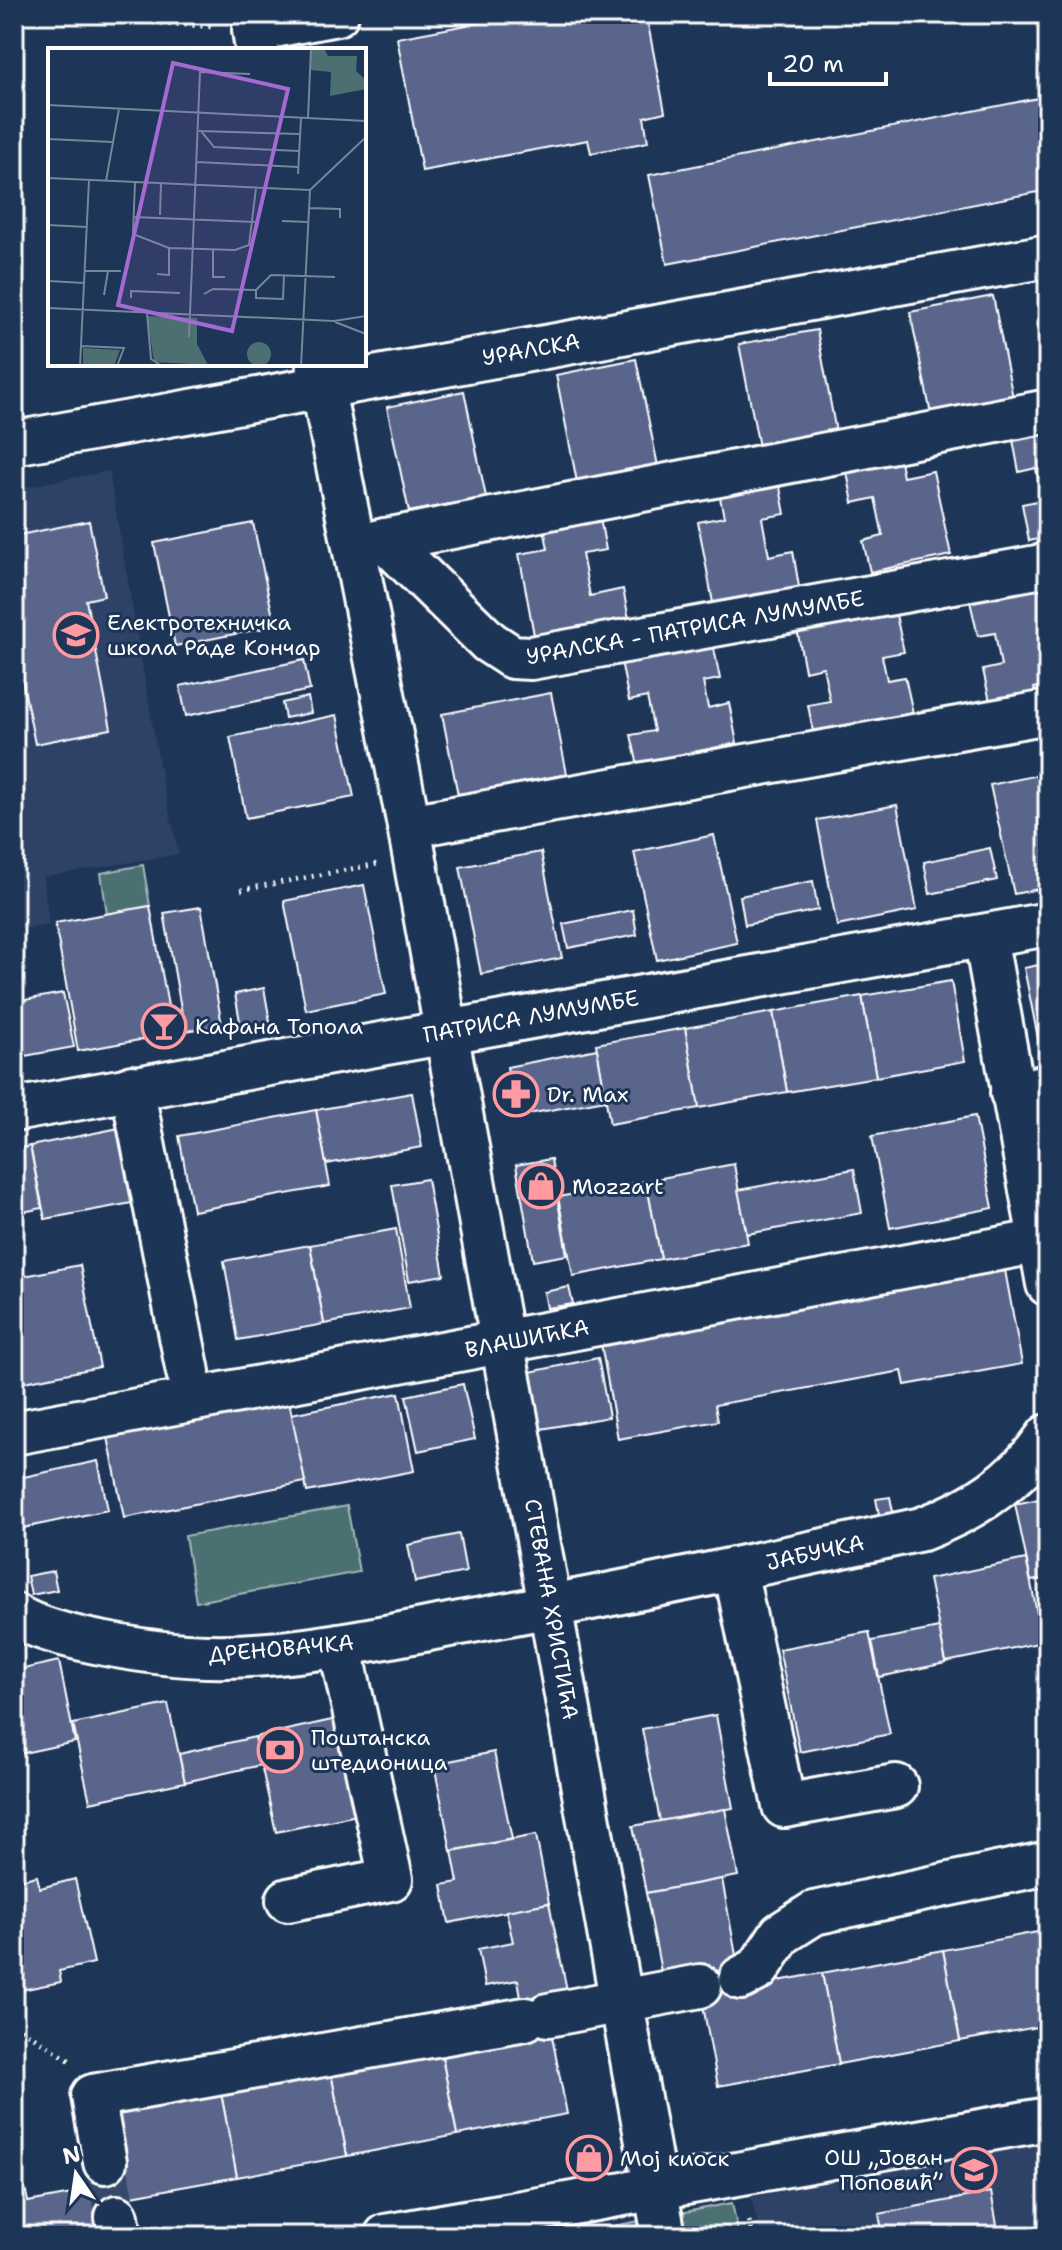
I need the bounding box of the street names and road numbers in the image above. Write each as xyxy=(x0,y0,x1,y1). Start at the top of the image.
street label: УРАЛСКА xyxy=(480,327,582,372)
street label: УРАЛСКА - ПАТРИСА ЛУМУМБЕ xyxy=(524,583,866,672)
street label: ПАТРИСА ЛУМУМБЕ xyxy=(421,983,641,1050)
street label: ВЛАШИЋКА xyxy=(463,1312,592,1365)
street label: СТЕВАНА ХРИСТИЋА xyxy=(518,1496,585,1722)
street label: ЈАБУЧКА xyxy=(763,1528,867,1577)
street label: ДРЕНОВАЧКА xyxy=(207,1628,355,1669)

